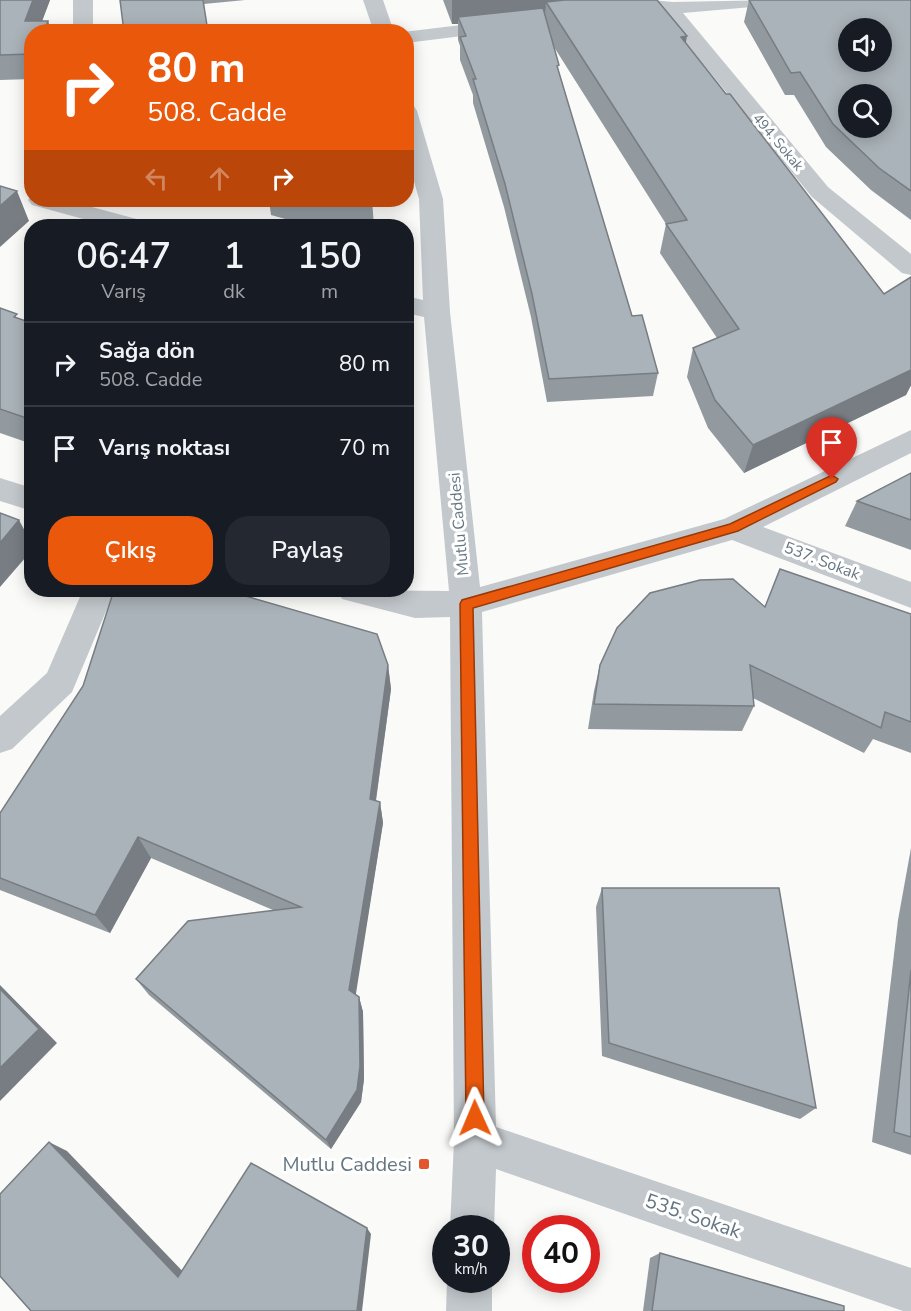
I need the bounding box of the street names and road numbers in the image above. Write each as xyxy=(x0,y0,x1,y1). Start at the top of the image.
street label: 494. Sokak xyxy=(748,109,808,176)
street label: Mutlu Caddesi xyxy=(444,471,474,577)
street label: 537. Sokak xyxy=(781,536,864,586)
street label: 535. Sokak xyxy=(642,1187,745,1245)

